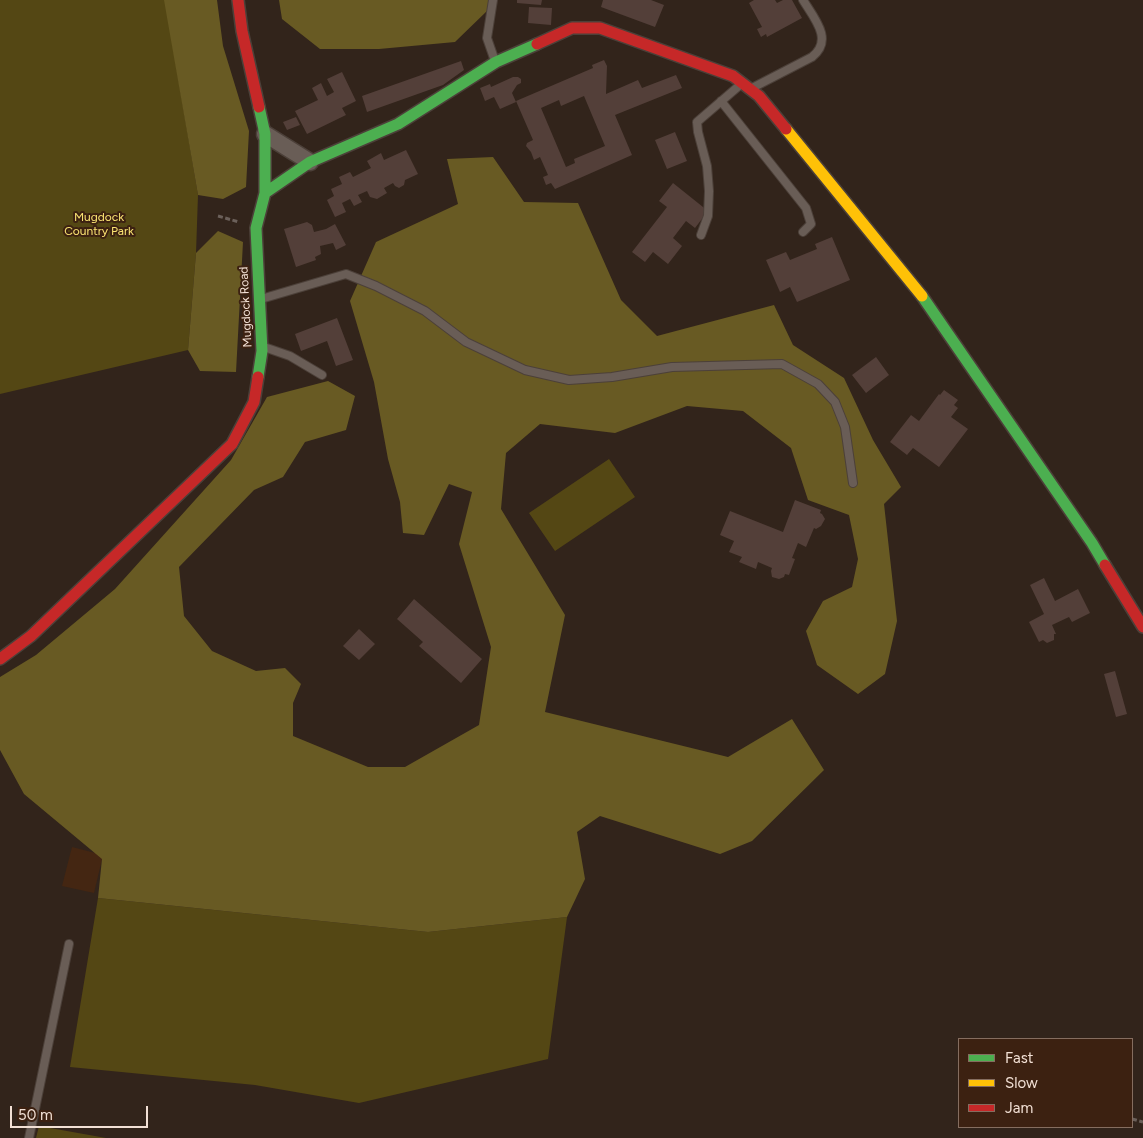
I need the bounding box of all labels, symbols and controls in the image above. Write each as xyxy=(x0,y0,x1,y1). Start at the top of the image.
park label: Mugdock Country Park xyxy=(64,210,134,238)
street label: Mugdock Road xyxy=(237,266,255,348)
legend xyxy=(958,1038,1133,1128)
text: Fast xyxy=(1005,1049,1033,1067)
text: Slow xyxy=(1005,1074,1038,1092)
scale bar xyxy=(12,1096,150,1128)
text: Jam xyxy=(1005,1099,1033,1117)
text: 50 m xyxy=(18,1106,53,1124)

